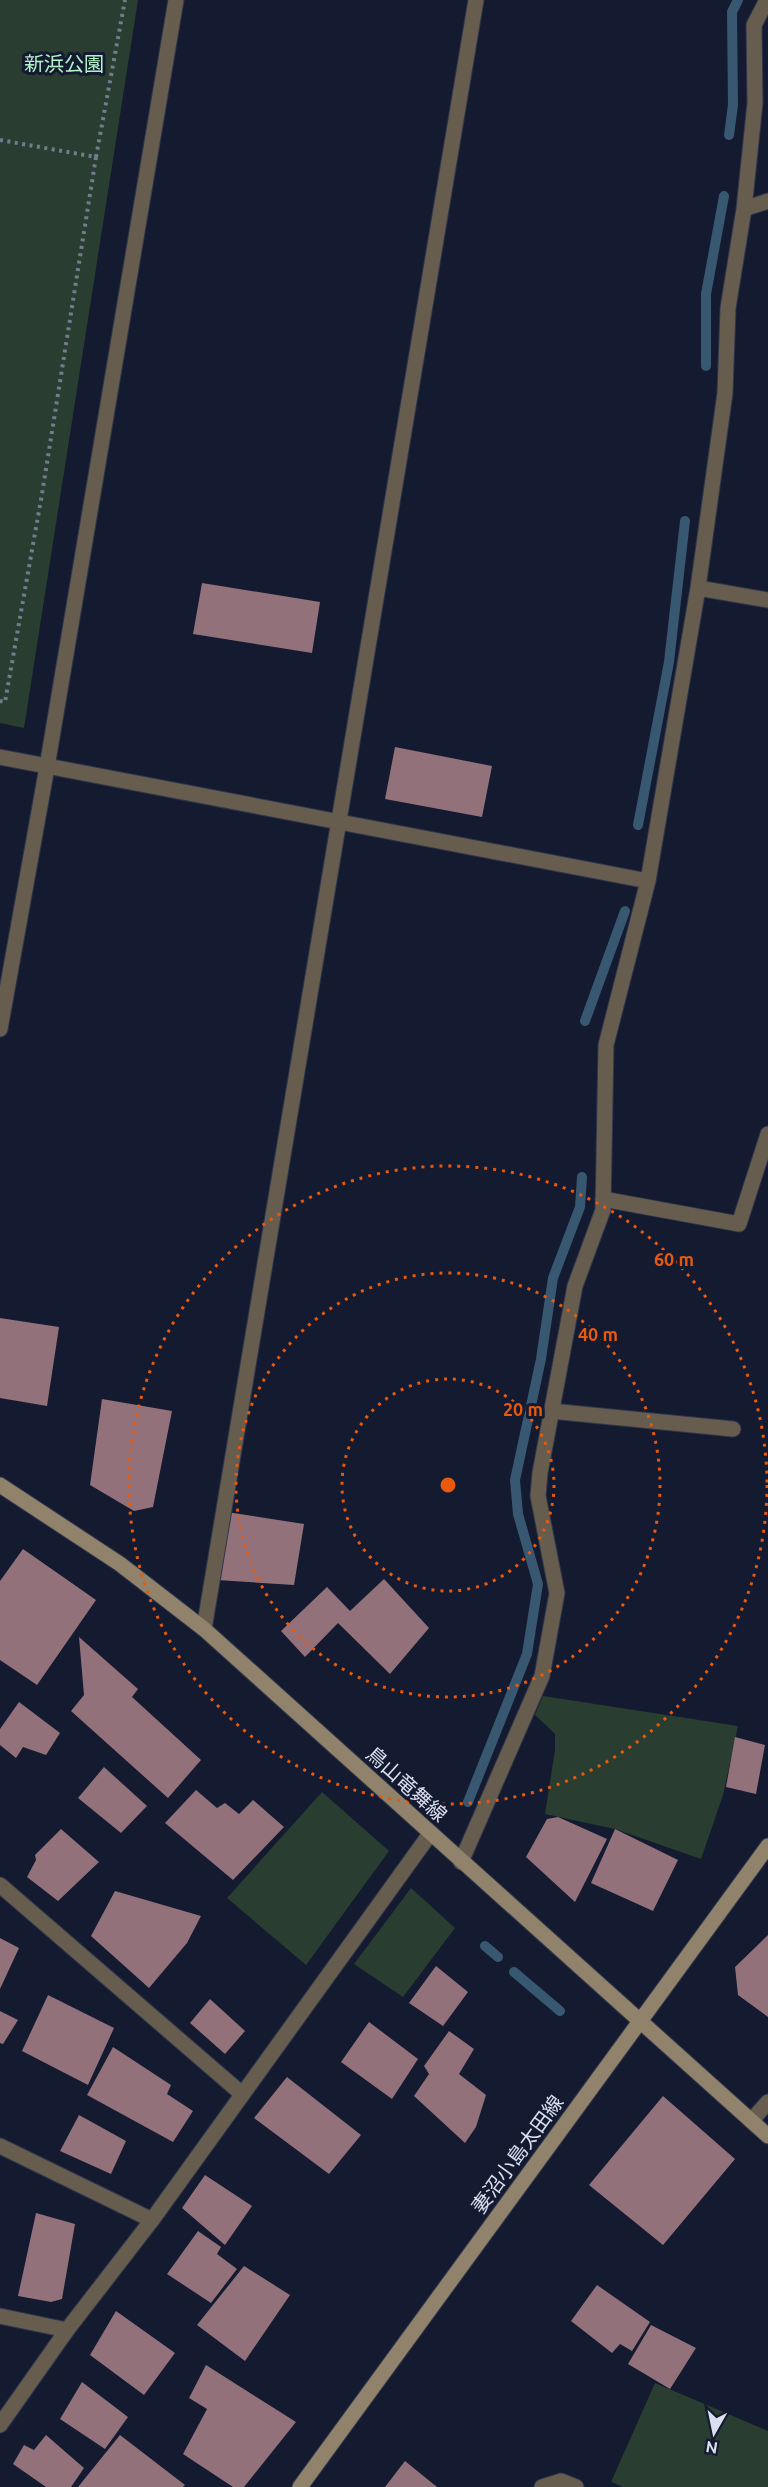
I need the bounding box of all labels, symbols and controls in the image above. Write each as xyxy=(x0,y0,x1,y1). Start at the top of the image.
park label: 新浜公園 xyxy=(24,52,104,75)
text: 60 m xyxy=(654,1249,694,1269)
text: 40 m xyxy=(578,1324,618,1344)
text: 20 m xyxy=(503,1399,543,1419)
centre of rings xyxy=(438,1475,458,1495)
street label: 鳥山竜舞線 xyxy=(362,1742,452,1826)
street label: 妻沼小島太田線 xyxy=(467,2091,567,2217)
north arrow xyxy=(684,2403,744,2463)
text: N xyxy=(704,2438,719,2458)

